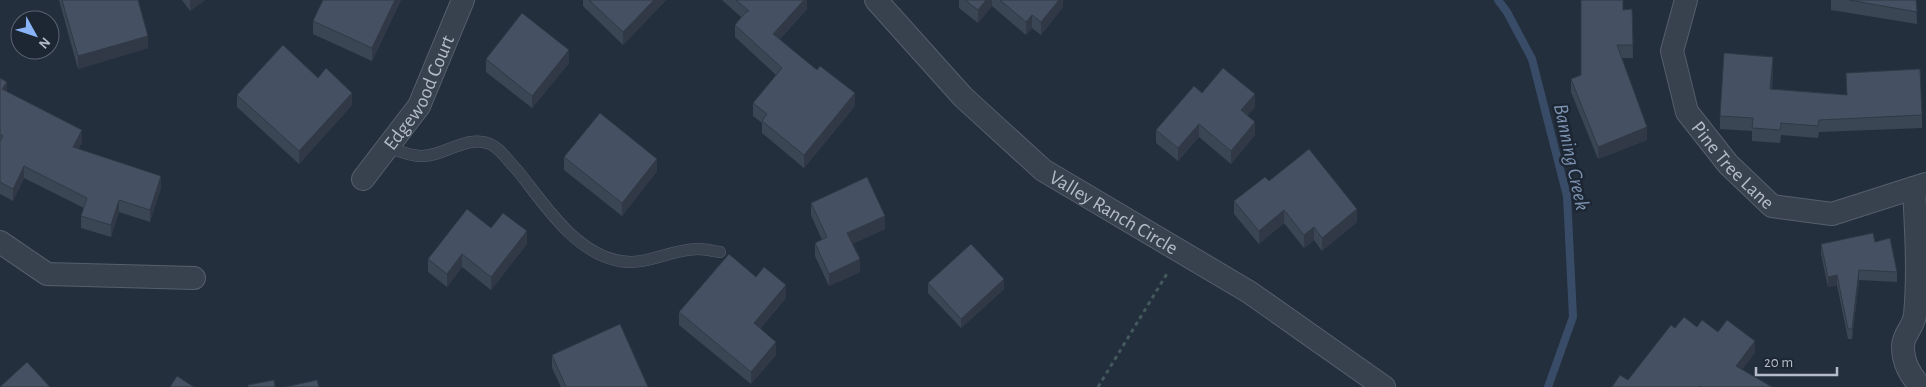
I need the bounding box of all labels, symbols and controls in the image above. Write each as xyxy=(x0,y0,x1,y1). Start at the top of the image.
north arrow xyxy=(10,10,60,60)
street label: Edgewood Court xyxy=(380,32,458,154)
text: N xyxy=(36,34,53,51)
water label: Banning Creek xyxy=(1550,102,1593,213)
street label: Pine Tree Lane xyxy=(1687,118,1778,213)
street label: Valley Ranch Circle xyxy=(1046,167,1181,259)
scale bar xyxy=(1756,344,1837,376)
text: 20 m xyxy=(1764,355,1793,370)

